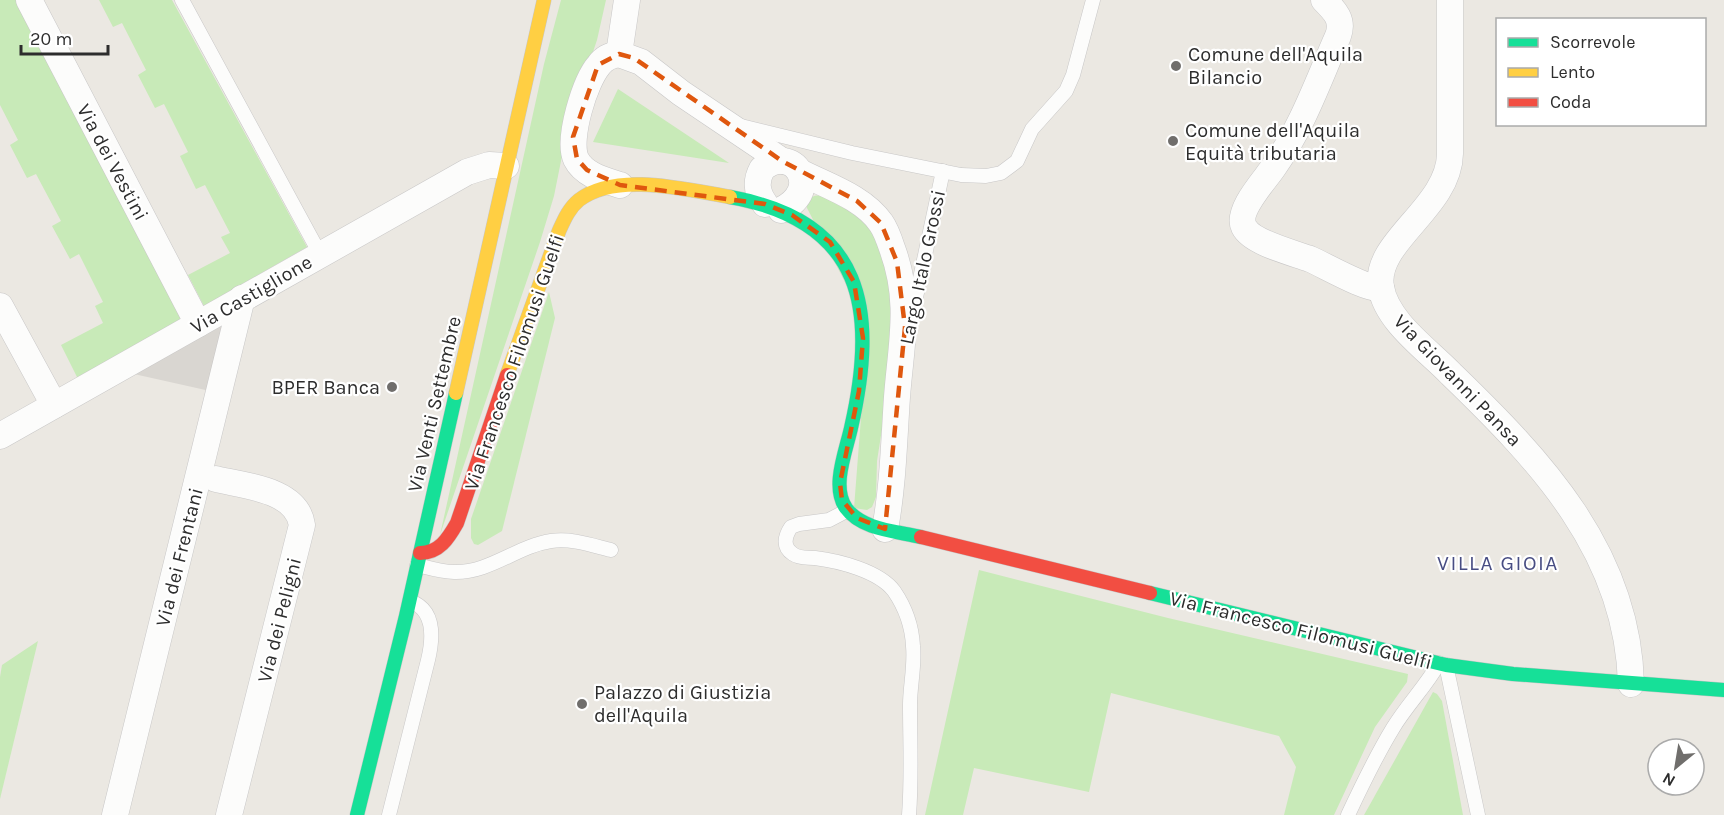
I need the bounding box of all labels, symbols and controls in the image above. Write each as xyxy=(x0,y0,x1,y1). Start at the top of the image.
scale bar xyxy=(21,18,108,56)
legend xyxy=(1496,18,1706,126)
text: 20 m xyxy=(30,28,72,50)
text: Scorrevole xyxy=(1550,31,1635,53)
place label: Comune dell'Aquila Bilancio xyxy=(1188,43,1363,89)
marker: Comune dell'Aquila Bilancio xyxy=(1169,59,1183,73)
text: Lento xyxy=(1550,61,1595,83)
text: Coda xyxy=(1550,91,1591,113)
street label: Via dei Vestini xyxy=(72,100,153,224)
place label: Comune dell'Aquila Equità tributaria xyxy=(1185,119,1360,165)
marker: Comune dell'Aquila Equità tributaria xyxy=(1166,134,1180,148)
street label: Largo Italo Grossi xyxy=(895,188,950,347)
street label: Via Francesco Filomusi Guelfi xyxy=(460,231,569,493)
street label: Via Castiglione xyxy=(186,250,316,338)
street label: Via Giovanni Pansa xyxy=(1389,310,1526,451)
street label: Via Venti Settembre xyxy=(403,314,466,494)
place label: BPER Banca xyxy=(271,376,380,399)
marker: BPER Banca xyxy=(385,380,399,394)
street label: Via dei Frentani xyxy=(151,485,208,629)
district label: VILLA GIOIA xyxy=(1437,551,1559,575)
street label: Via dei Peligni xyxy=(253,555,306,685)
street label: Via Francesco Filomusi Guelfi xyxy=(1167,587,1434,674)
place label: Palazzo di Giustizia dell'Aquila xyxy=(594,681,771,727)
marker: Palazzo di Giustizia dell'Aquila xyxy=(575,697,589,711)
north arrow xyxy=(1646,737,1706,797)
text: N xyxy=(1659,768,1678,791)

